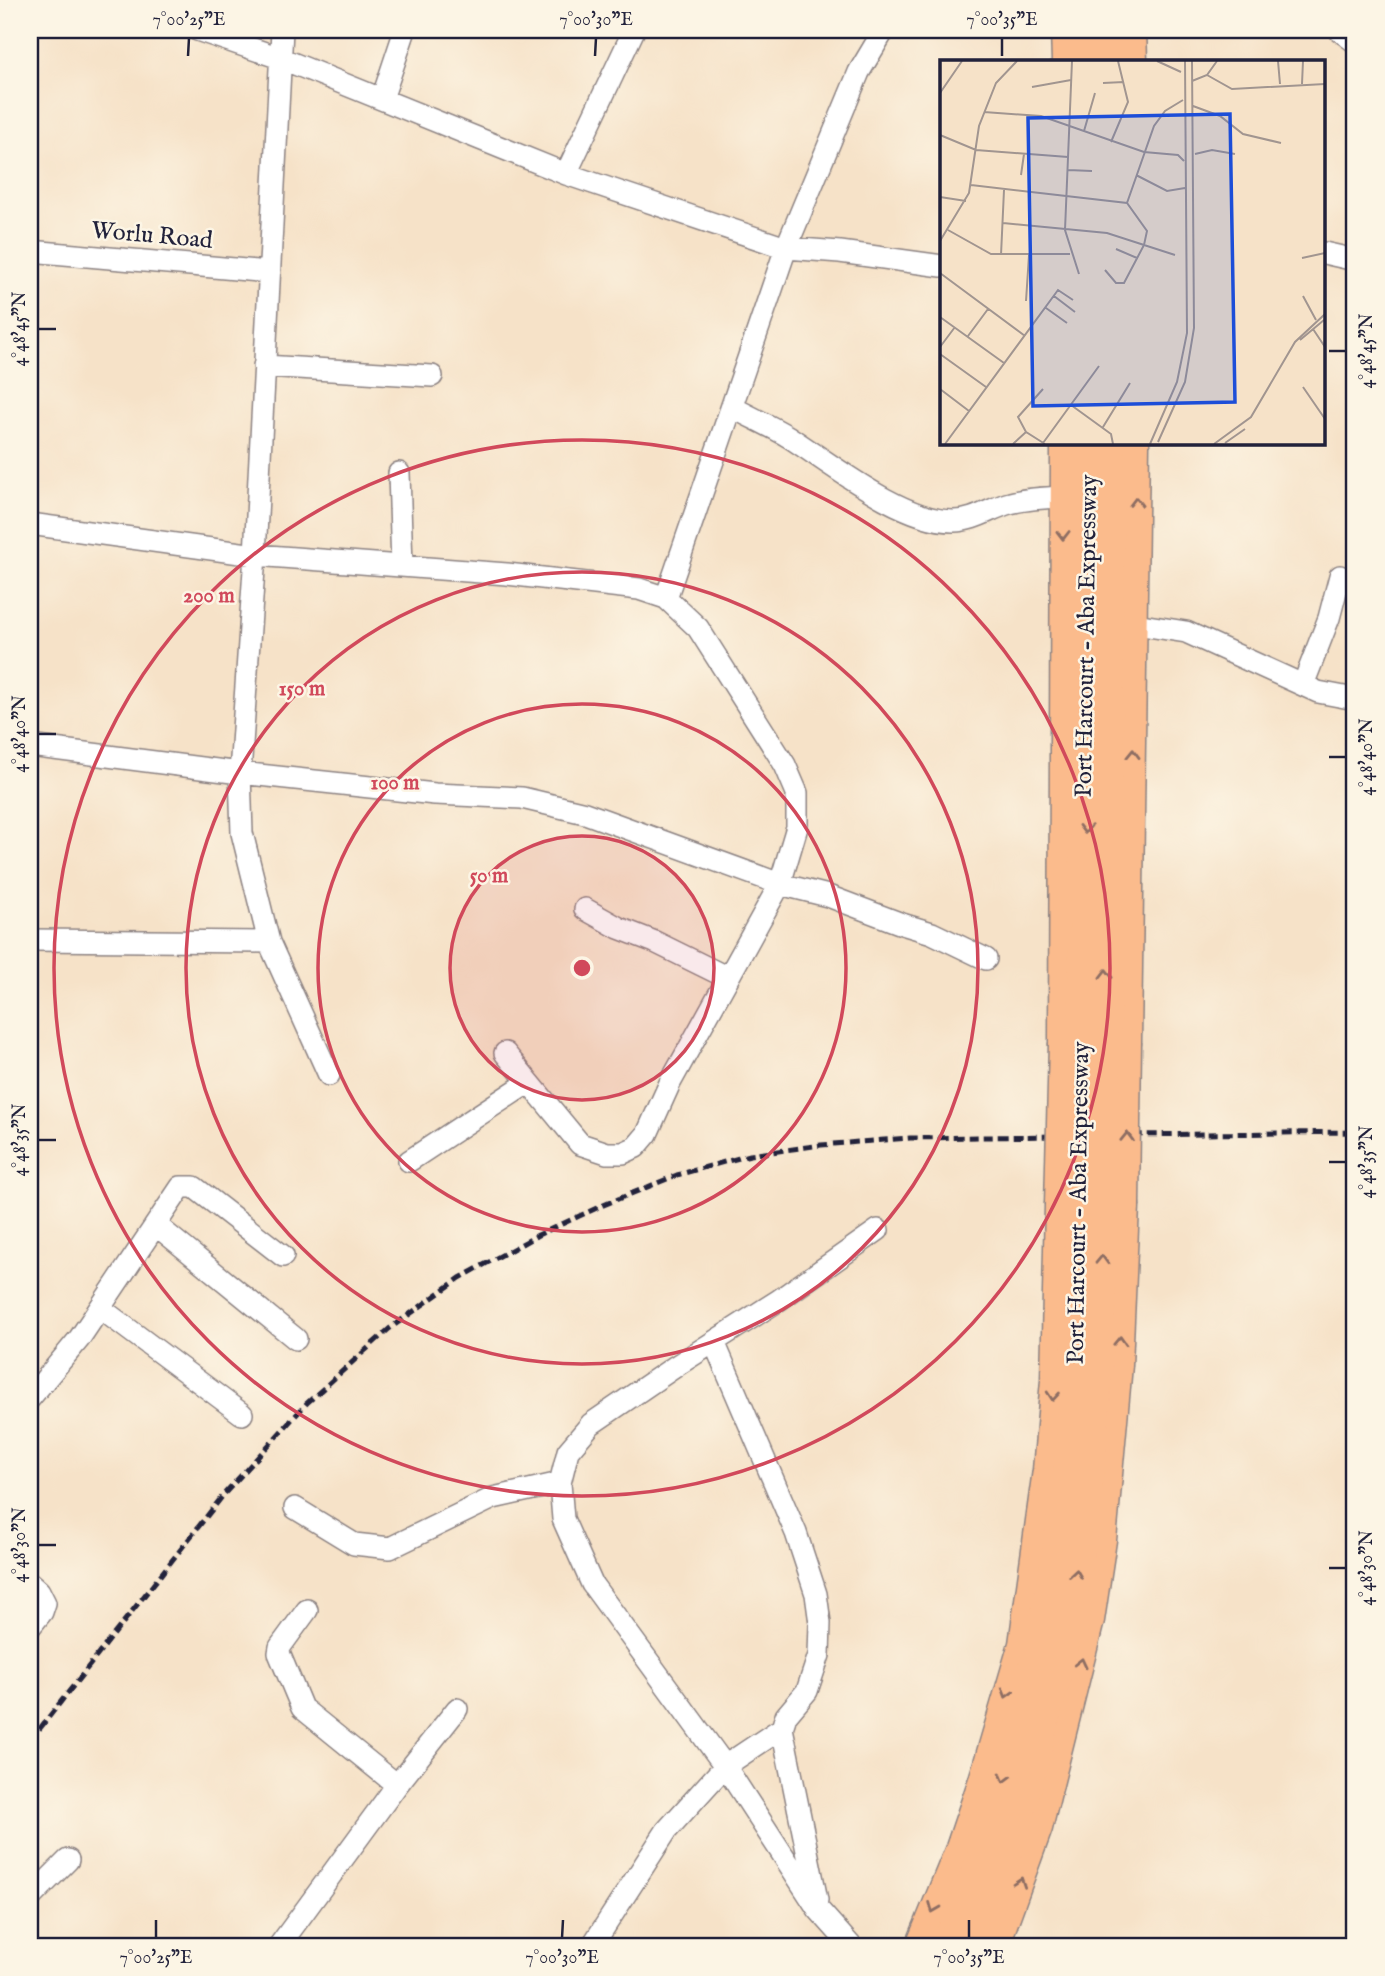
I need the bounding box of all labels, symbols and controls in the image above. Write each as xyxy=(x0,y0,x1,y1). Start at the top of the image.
text: 7°00'25"E xyxy=(152,9,226,32)
text: 7°00'30"E xyxy=(559,9,633,32)
text: 7°00'35"E xyxy=(966,9,1038,32)
inset map xyxy=(940,60,1326,444)
street label: Worlu Road xyxy=(90,215,214,257)
text: 4°48'45"N xyxy=(9,291,32,367)
text: 4°48'45"N xyxy=(1356,313,1379,389)
street label: Port Harcourt - Aba Expressway xyxy=(1069,474,1105,798)
one-way arrow xyxy=(1128,496,1143,507)
one-way arrow xyxy=(1055,531,1071,541)
text: 200 m xyxy=(183,583,235,610)
text: 150 m xyxy=(279,676,326,703)
text: 4°48'40"N xyxy=(9,695,32,773)
text: 4°48'40"N xyxy=(1356,718,1379,796)
one-way arrow xyxy=(1126,748,1141,759)
text: 100 m xyxy=(370,770,420,797)
one-way arrow xyxy=(1077,825,1093,835)
text: 50 m xyxy=(470,863,509,890)
centre of rings xyxy=(570,956,594,980)
one-way arrow xyxy=(1098,969,1114,979)
street label: Port Harcourt - Aba Expressway xyxy=(1061,1041,1097,1365)
text: 4°48'35"N xyxy=(9,1103,32,1177)
text: 4°48'35"N xyxy=(1356,1125,1379,1199)
one-way arrow xyxy=(1119,1132,1134,1143)
one-way arrow xyxy=(1094,1255,1110,1265)
one-way arrow xyxy=(1113,1335,1128,1346)
one-way arrow xyxy=(1046,1391,1061,1402)
text: 4°48'30"N xyxy=(9,1507,32,1583)
text: 4°48'30"N xyxy=(1356,1530,1379,1606)
one-way arrow xyxy=(1069,1568,1084,1580)
one-way arrow xyxy=(1073,1657,1087,1669)
one-way arrow xyxy=(1001,1686,1015,1698)
one-way arrow xyxy=(999,1772,1013,1784)
one-way arrow xyxy=(1012,1877,1026,1889)
one-way arrow xyxy=(929,1902,943,1914)
text: 7°00'25"E xyxy=(119,1947,193,1970)
text: 7°00'30"E xyxy=(525,1947,599,1970)
text: 7°00'35"E xyxy=(933,1947,1005,1970)

